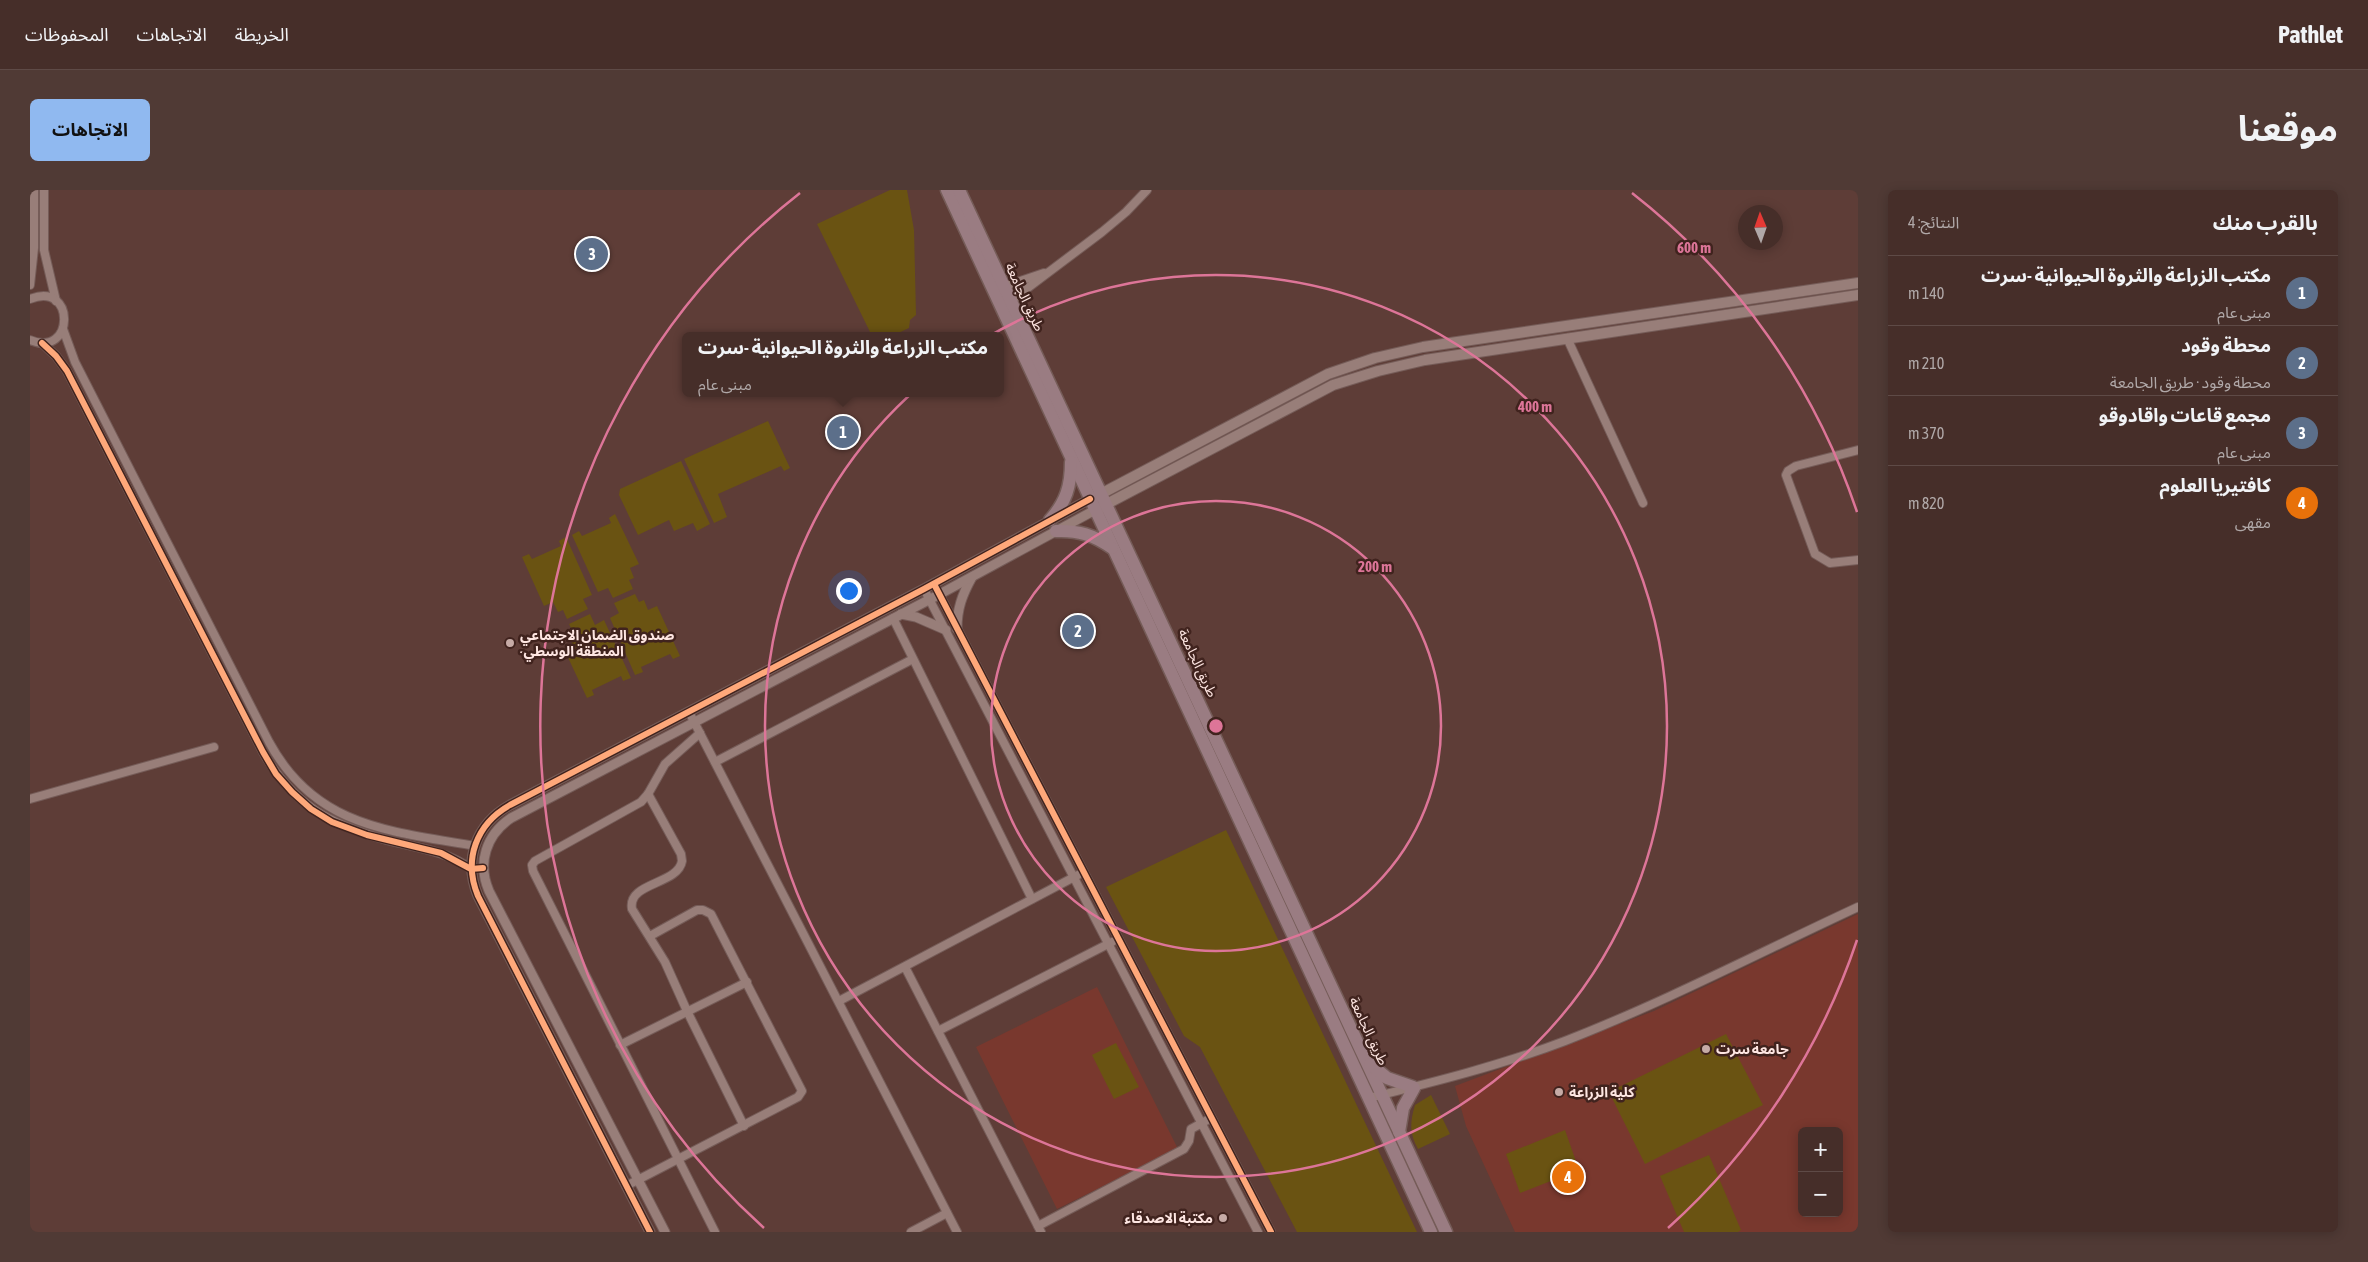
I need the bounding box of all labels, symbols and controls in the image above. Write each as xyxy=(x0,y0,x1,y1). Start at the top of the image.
text: Pathlet xyxy=(2278,21,2343,48)
text: المحفوظات xyxy=(25,24,109,45)
text: الاتجاهات xyxy=(137,24,207,45)
text: الخريطة xyxy=(235,24,289,45)
button: الاتجاهات xyxy=(30,99,150,161)
text: موقعنا xyxy=(2238,108,2338,148)
north arrow xyxy=(1738,205,1783,250)
text: بالقرب منك xyxy=(2213,210,2318,234)
text: النتائج: 4 xyxy=(1908,213,1959,231)
pin: 3 xyxy=(576,235,608,273)
text: 600 m xyxy=(1677,239,1711,256)
street label: طريق الجامعة xyxy=(1000,260,1048,335)
text: مكتب الزراعة والثروة الحيوانية -سرت xyxy=(1981,264,2271,286)
text: 140 m xyxy=(1908,284,1944,302)
text: 1 xyxy=(2298,284,2306,302)
text: مبنى عام xyxy=(2217,303,2271,321)
popup xyxy=(682,332,1004,397)
text: محطة وقود xyxy=(2181,334,2271,356)
text: مكتب الزراعة والثروة الحيوانية -سرت xyxy=(698,336,988,358)
text: 210 m xyxy=(1908,354,1944,372)
text: 2 xyxy=(2298,354,2306,372)
text: محطة وقود · طريق الجامعة xyxy=(2110,373,2271,391)
text: مبنى عام xyxy=(698,375,752,393)
text: 400 m xyxy=(1517,398,1552,415)
text: مجمع قاعات واقادوقو xyxy=(2099,404,2271,426)
pin: 1 xyxy=(827,413,859,451)
text: 370 m xyxy=(1908,424,1944,442)
text: 3 xyxy=(2298,424,2306,442)
text: مبنى عام xyxy=(2217,443,2271,461)
text: كافتيريا العلوم xyxy=(2160,474,2271,496)
text: 820 m xyxy=(1908,494,1944,512)
text: 4 xyxy=(2298,494,2306,512)
text: مقهى xyxy=(2235,513,2271,531)
text: 200 m xyxy=(1358,558,1392,575)
your location xyxy=(836,578,862,604)
pin: 2 xyxy=(1062,612,1094,650)
street label: طريق الجامعة xyxy=(1173,626,1221,701)
place label: صندوق الضمان الاجتماعي -المنطقة الوسطي xyxy=(520,627,675,662)
marker: صندوق الضمان الاجتماعي -المنطقة الوسطي xyxy=(504,637,516,649)
centre of rings xyxy=(1207,717,1225,735)
street label: طريق الجامعة xyxy=(1344,994,1392,1069)
place label: جامعة سرت xyxy=(1716,1041,1789,1058)
marker: جامعة سرت xyxy=(1700,1043,1712,1055)
place label: كلية الزراعة xyxy=(1569,1084,1635,1101)
marker: كلية الزراعة xyxy=(1553,1086,1565,1098)
map controls xyxy=(1798,1127,1843,1217)
button: + xyxy=(1798,1127,1843,1172)
pin: 4 xyxy=(1552,1158,1584,1196)
button: − xyxy=(1798,1172,1843,1217)
place label: مكتبة الاصدقاء xyxy=(1125,1210,1213,1226)
marker: مكتبة الاصدقاء xyxy=(1217,1212,1229,1224)

